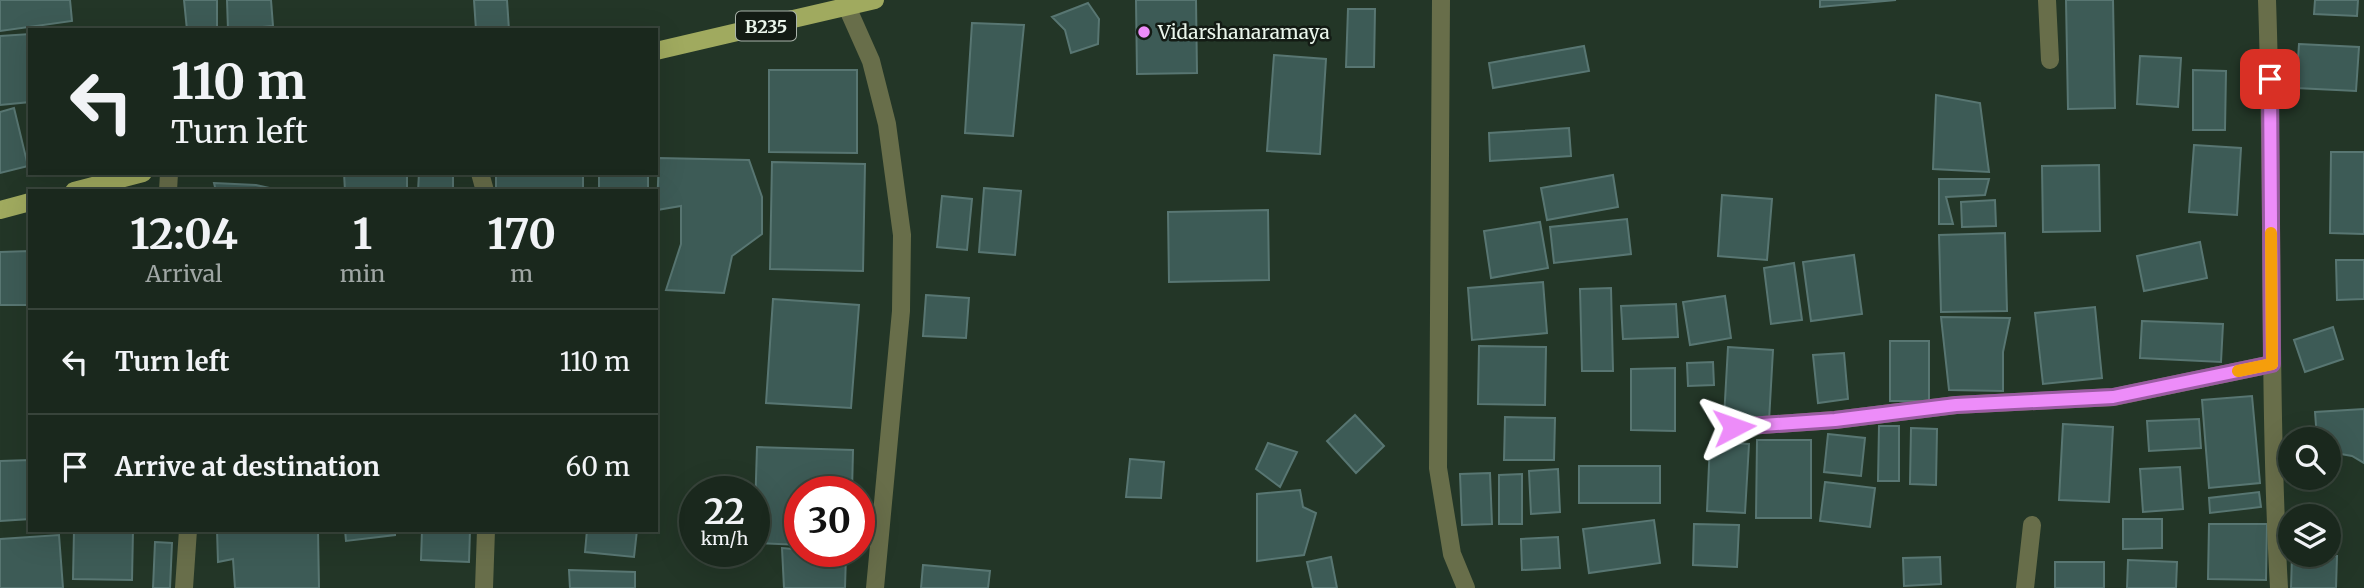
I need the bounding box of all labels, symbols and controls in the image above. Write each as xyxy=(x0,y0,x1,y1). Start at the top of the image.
road number: B235 xyxy=(736,12,796,41)
place label: Vidarshanaramaya xyxy=(1157,20,1330,44)
marker: Vidarshanaramaya xyxy=(1136,24,1152,40)
pin xyxy=(2240,49,2300,109)
text: 110 m xyxy=(171,51,306,112)
icon: left xyxy=(56,56,147,147)
icon: arrive xyxy=(2251,60,2289,98)
text: Turn left xyxy=(171,112,308,152)
text: 12:04 xyxy=(130,208,238,260)
text: 1 xyxy=(353,208,372,260)
text: 170 xyxy=(487,208,556,260)
text: Arrival xyxy=(146,259,222,288)
text: min xyxy=(340,259,385,288)
text: m xyxy=(510,259,533,288)
icon: left xyxy=(56,343,94,381)
text: Turn left xyxy=(115,345,229,378)
text: 110 m xyxy=(560,345,630,378)
position arrow xyxy=(1697,390,1771,464)
map controls xyxy=(2278,427,2341,567)
button: search xyxy=(2278,427,2341,490)
icon: arrive xyxy=(56,448,94,486)
text: Arrive at destination xyxy=(115,450,380,483)
text: 60 m xyxy=(566,450,630,483)
speed limit sign: 30 xyxy=(784,476,875,567)
text: 22 xyxy=(704,490,745,534)
button: layers xyxy=(2278,504,2341,567)
text: km/h xyxy=(701,527,748,550)

